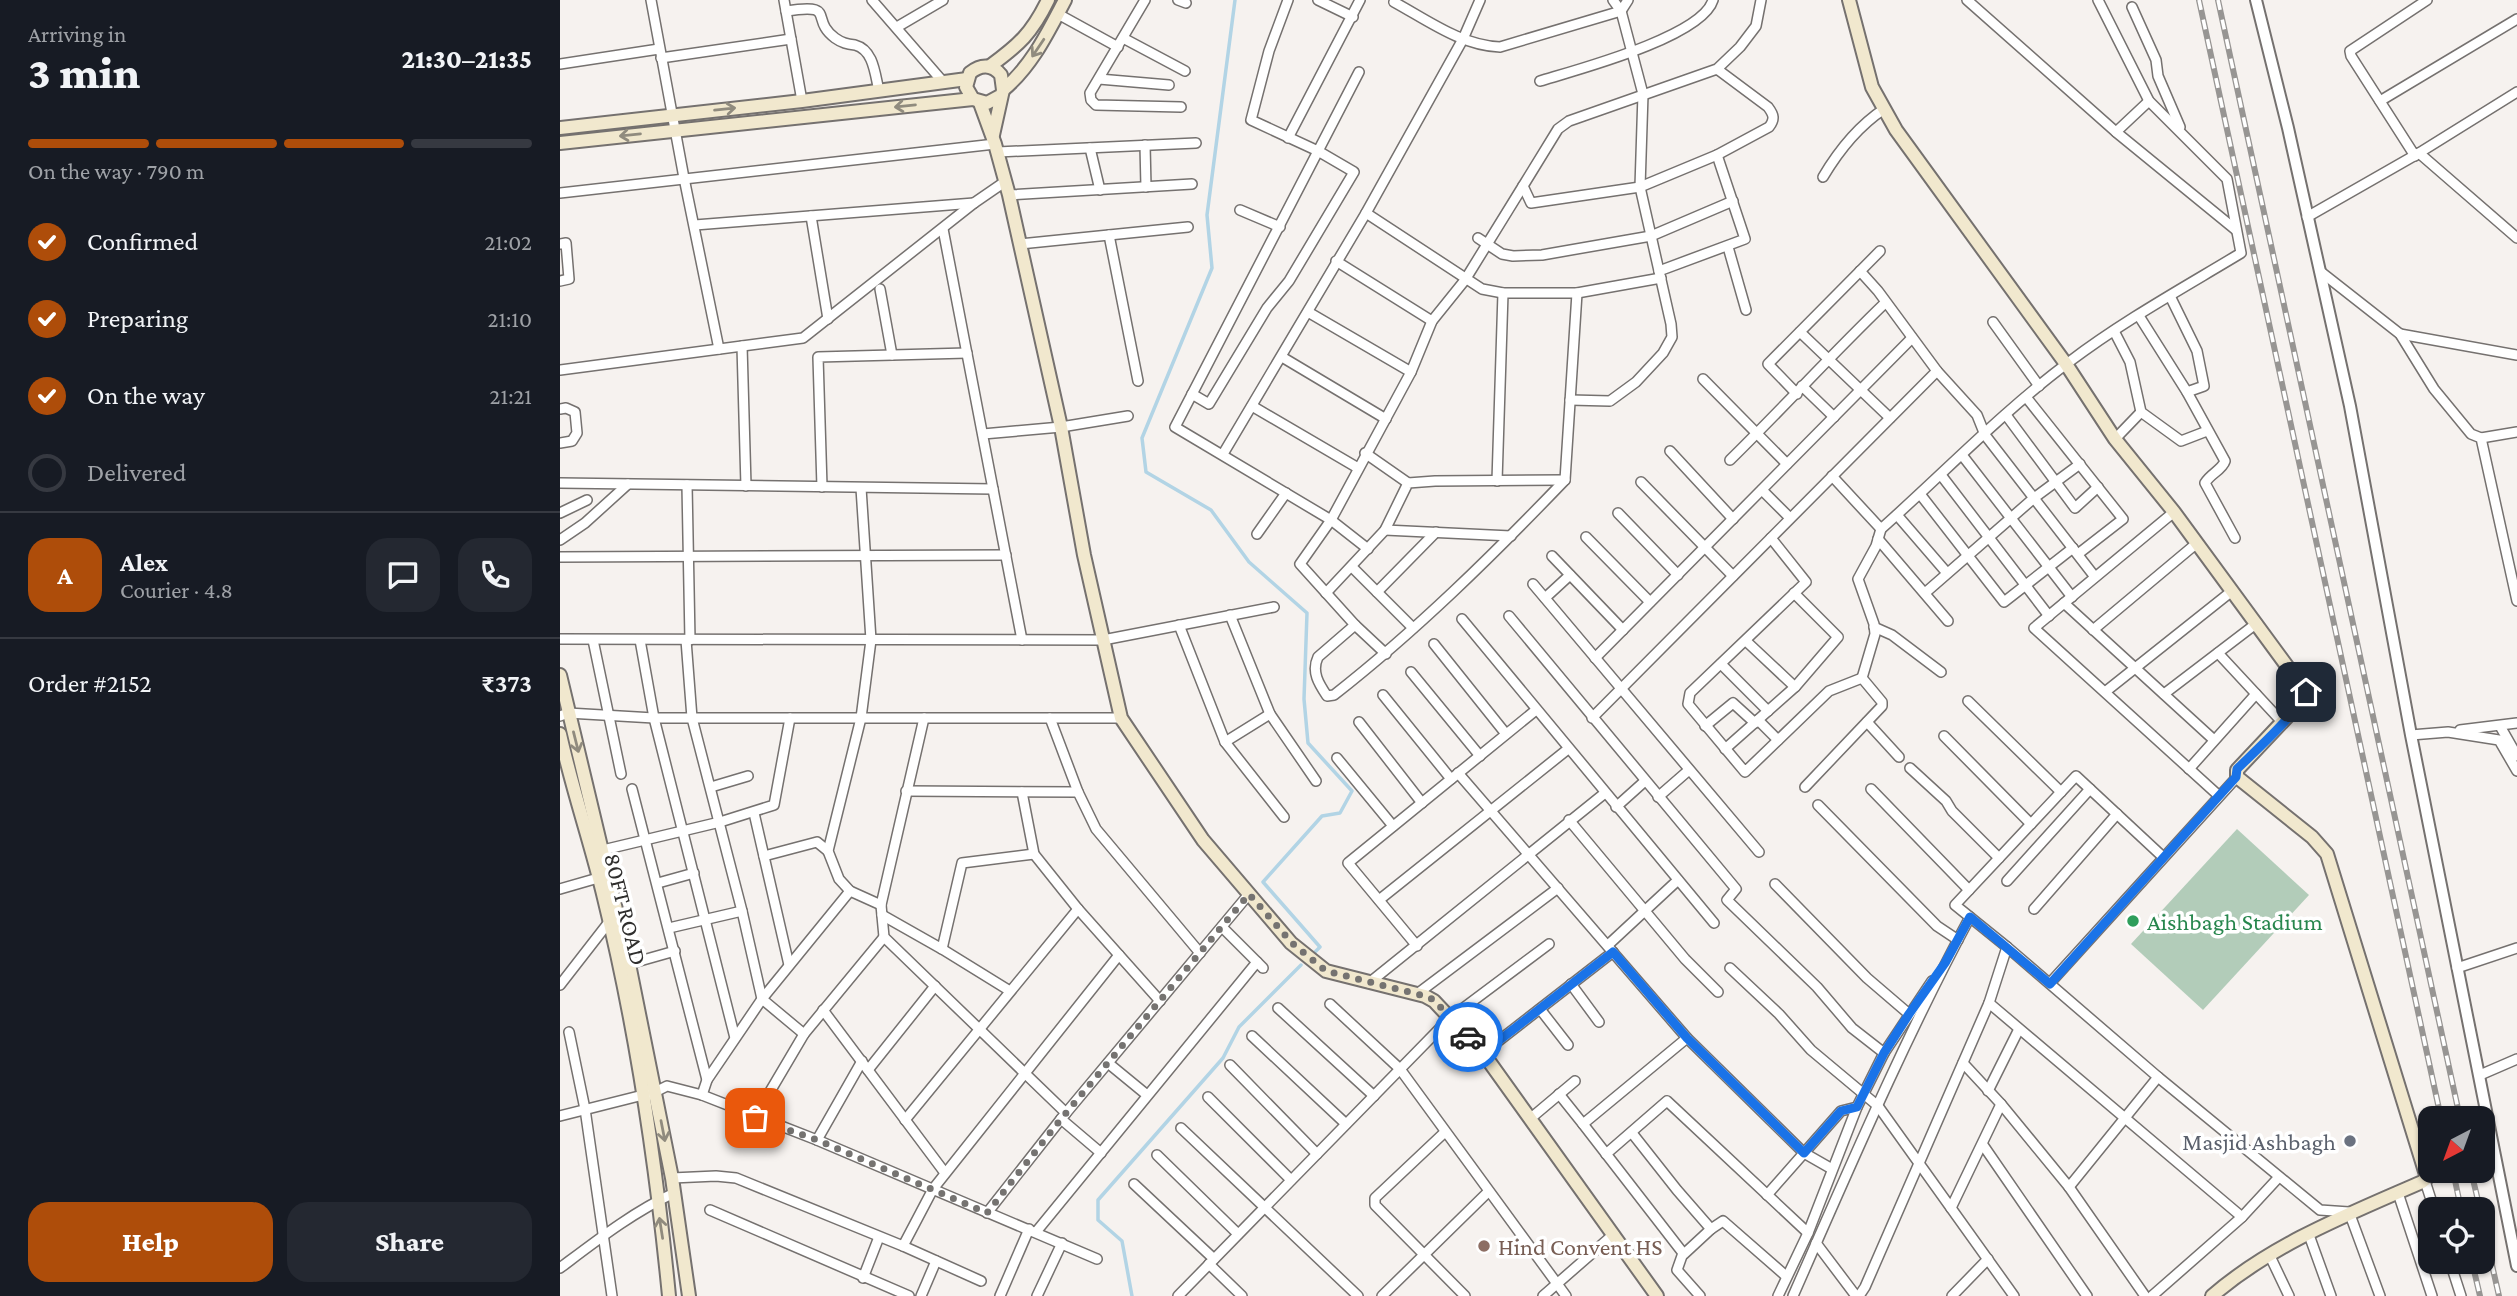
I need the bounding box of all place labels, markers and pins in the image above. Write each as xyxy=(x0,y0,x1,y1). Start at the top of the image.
pin xyxy=(2276,662,2336,722)
place label: Aishbagh Stadium xyxy=(2147,908,2323,935)
marker: Aishbagh Stadium xyxy=(2125,913,2141,929)
pin xyxy=(725,1088,785,1148)
place label: Masjid Ashbagh xyxy=(2182,1128,2336,1155)
marker: Masjid Ashbagh xyxy=(2342,1133,2358,1149)
place label: Hind Convent HS xyxy=(1498,1233,1663,1260)
marker: Hind Convent HS xyxy=(1476,1238,1492,1254)

